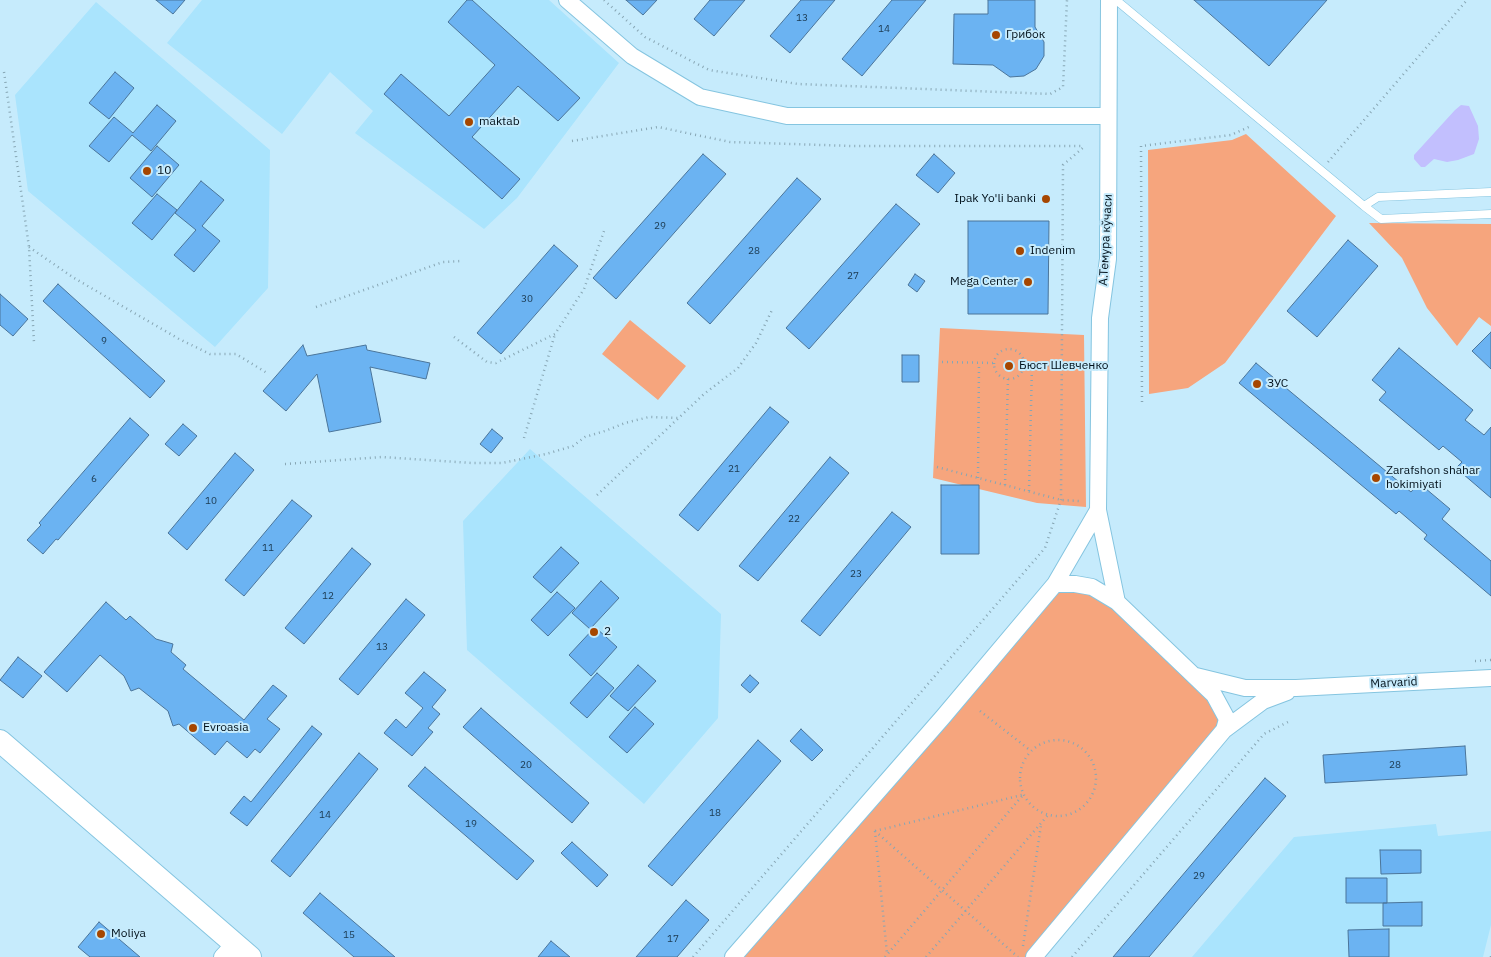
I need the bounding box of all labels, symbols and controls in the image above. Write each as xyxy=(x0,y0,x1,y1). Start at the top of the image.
house number: 13 xyxy=(796,12,808,24)
house number: 14 xyxy=(878,23,890,35)
place label: Грибок xyxy=(1006,28,1045,42)
marker: Грибок xyxy=(990,29,1002,41)
place label: maktab xyxy=(479,115,520,129)
marker: maktab xyxy=(463,116,475,128)
place label: 10 xyxy=(157,164,171,178)
marker: 10 xyxy=(141,165,153,177)
place label: Ipak Yo'li banki xyxy=(954,192,1036,206)
marker: Ipak Yo'li banki xyxy=(1040,193,1052,205)
street label: А.Темура кўчаси xyxy=(1096,194,1116,286)
house number: 29 xyxy=(654,220,666,232)
place label: Indenim xyxy=(1030,244,1075,258)
house number: 28 xyxy=(748,245,760,257)
marker: Indenim xyxy=(1014,245,1026,257)
house number: 27 xyxy=(847,270,859,282)
place label: Mega Center xyxy=(950,275,1018,289)
marker: Mega Center xyxy=(1022,276,1034,288)
house number: 30 xyxy=(521,293,533,305)
house number: 9 xyxy=(101,335,107,347)
place label: Бюст Шевченко xyxy=(1019,359,1109,373)
marker: Бюст Шевченко xyxy=(1003,360,1015,372)
place label: ЗУС xyxy=(1267,377,1288,391)
marker: ЗУС xyxy=(1251,378,1263,390)
house number: 21 xyxy=(728,463,740,475)
place label: Zarafshon shahar hokimiyati xyxy=(1386,464,1480,492)
marker: Zarafshon shahar hokimiyati xyxy=(1370,472,1382,484)
house number: 6 xyxy=(91,473,97,485)
house number: 10 xyxy=(205,495,217,507)
house number: 22 xyxy=(788,513,800,525)
house number: 11 xyxy=(262,542,274,554)
house number: 23 xyxy=(850,568,862,580)
house number: 12 xyxy=(322,590,334,602)
place label: 2 xyxy=(604,625,611,639)
marker: 2 xyxy=(588,626,600,638)
house number: 13 xyxy=(376,641,388,653)
street label: Marvarid xyxy=(1370,675,1418,691)
place label: Evroasia xyxy=(203,721,249,735)
marker: Evroasia xyxy=(187,722,199,734)
house number: 20 xyxy=(520,759,532,771)
house number: 28 xyxy=(1389,759,1401,771)
house number: 18 xyxy=(709,807,721,819)
house number: 14 xyxy=(319,809,331,821)
house number: 19 xyxy=(465,818,477,830)
house number: 29 xyxy=(1193,870,1205,882)
place label: Moliya xyxy=(111,927,146,941)
marker: Moliya xyxy=(95,928,107,940)
house number: 15 xyxy=(343,929,355,941)
house number: 17 xyxy=(667,933,679,945)

